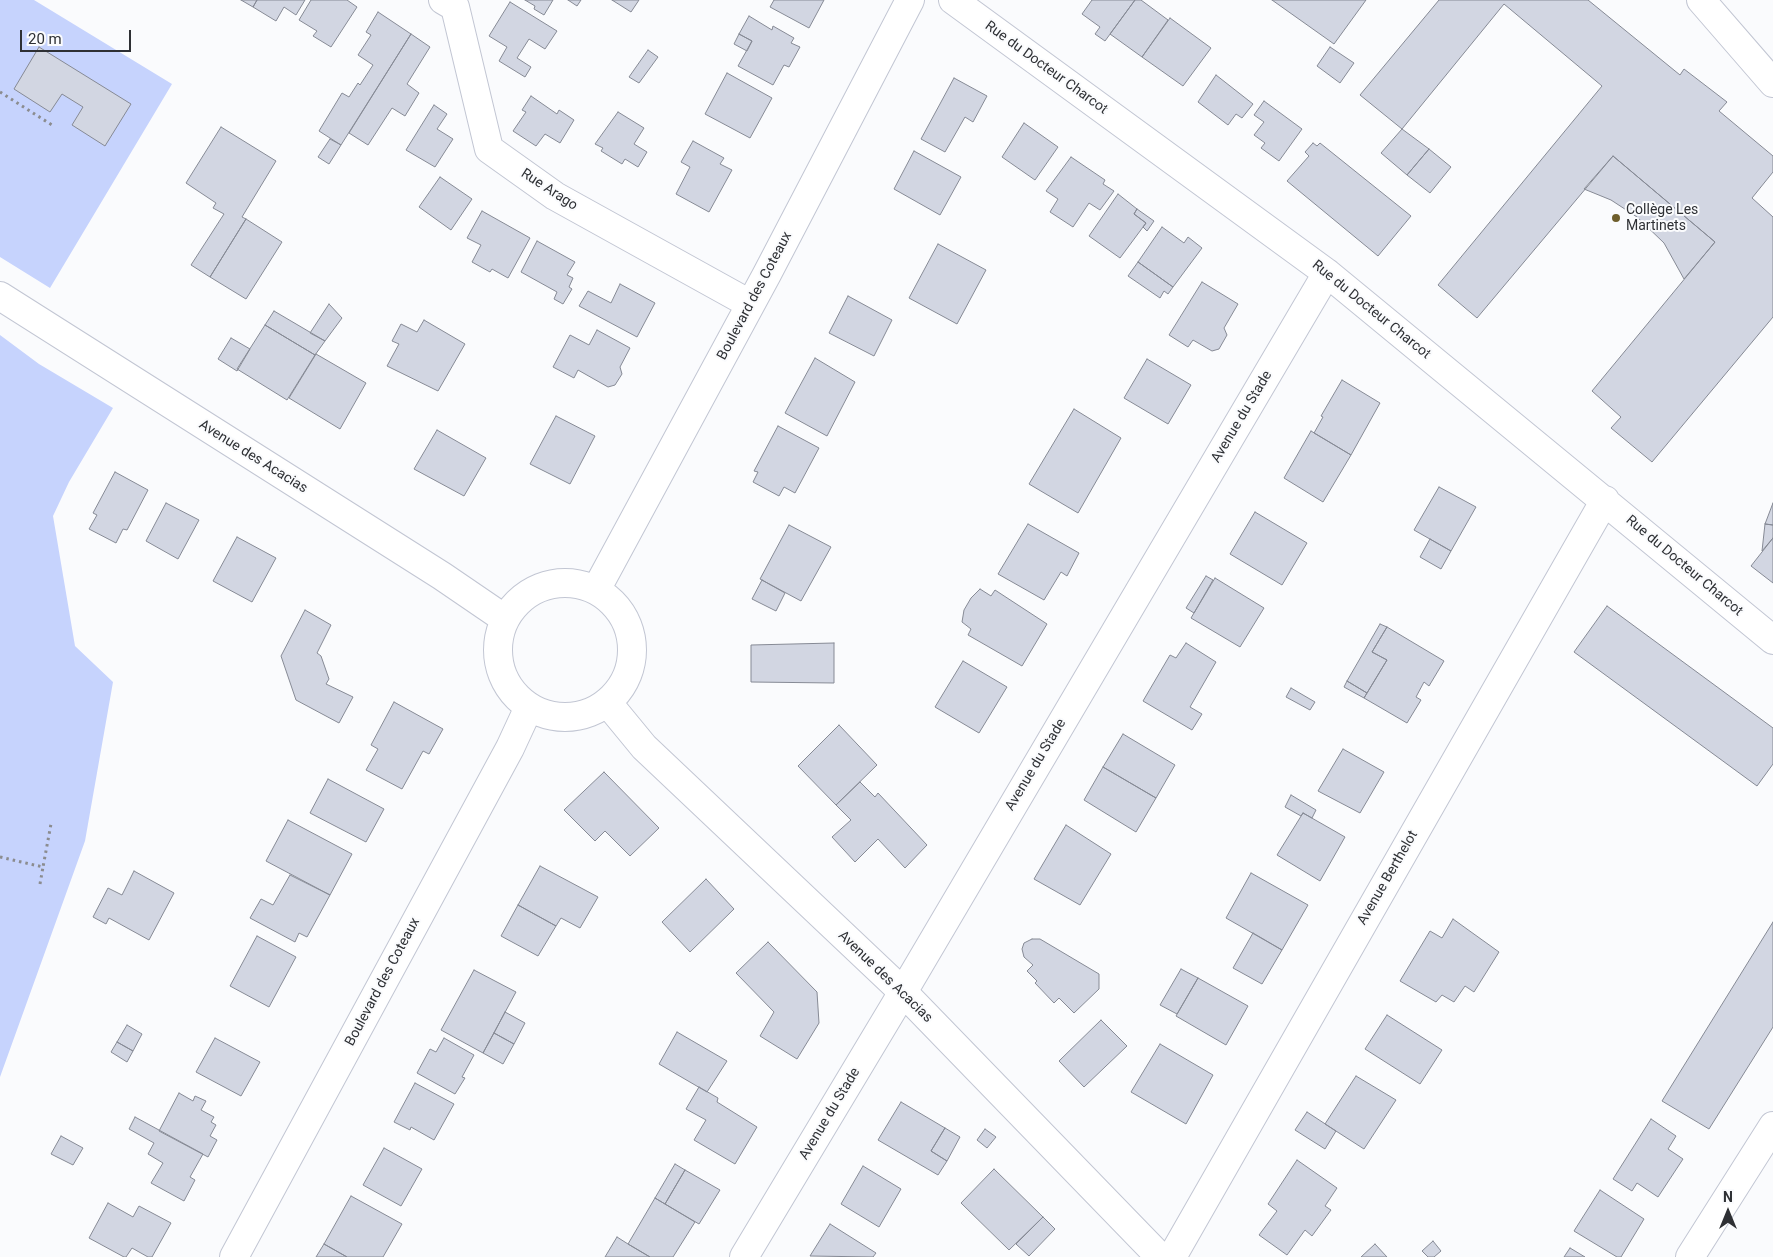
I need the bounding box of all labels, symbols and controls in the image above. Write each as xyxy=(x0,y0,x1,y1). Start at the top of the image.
street label: Rue du Docteur Charcot xyxy=(981,18,1111,118)
scale bar xyxy=(22,20,134,52)
text: 20 m xyxy=(28,30,62,48)
street label: Rue Arago xyxy=(517,165,581,215)
place label: Collège Les Martinets xyxy=(1626,202,1698,234)
marker: Collège Les Martinets xyxy=(1610,212,1622,224)
street label: Boulevard des Coteaux xyxy=(714,229,796,363)
street label: Rue du Docteur Charcot xyxy=(1308,257,1434,363)
street label: Avenue du Stade xyxy=(1208,368,1276,466)
street label: Avenue des Acacias xyxy=(196,417,310,497)
street label: Rue du Docteur Charcot xyxy=(1622,512,1746,620)
street label: Avenue du Stade xyxy=(1002,716,1070,814)
street label: Avenue Berthelot xyxy=(1354,828,1422,928)
street label: Boulevard des Coteaux xyxy=(342,915,424,1049)
street label: Avenue des Acacias xyxy=(834,928,936,1026)
street label: Avenue du Stade xyxy=(796,1065,864,1163)
north arrow xyxy=(1703,1187,1753,1237)
text: N xyxy=(1723,1189,1733,1205)

